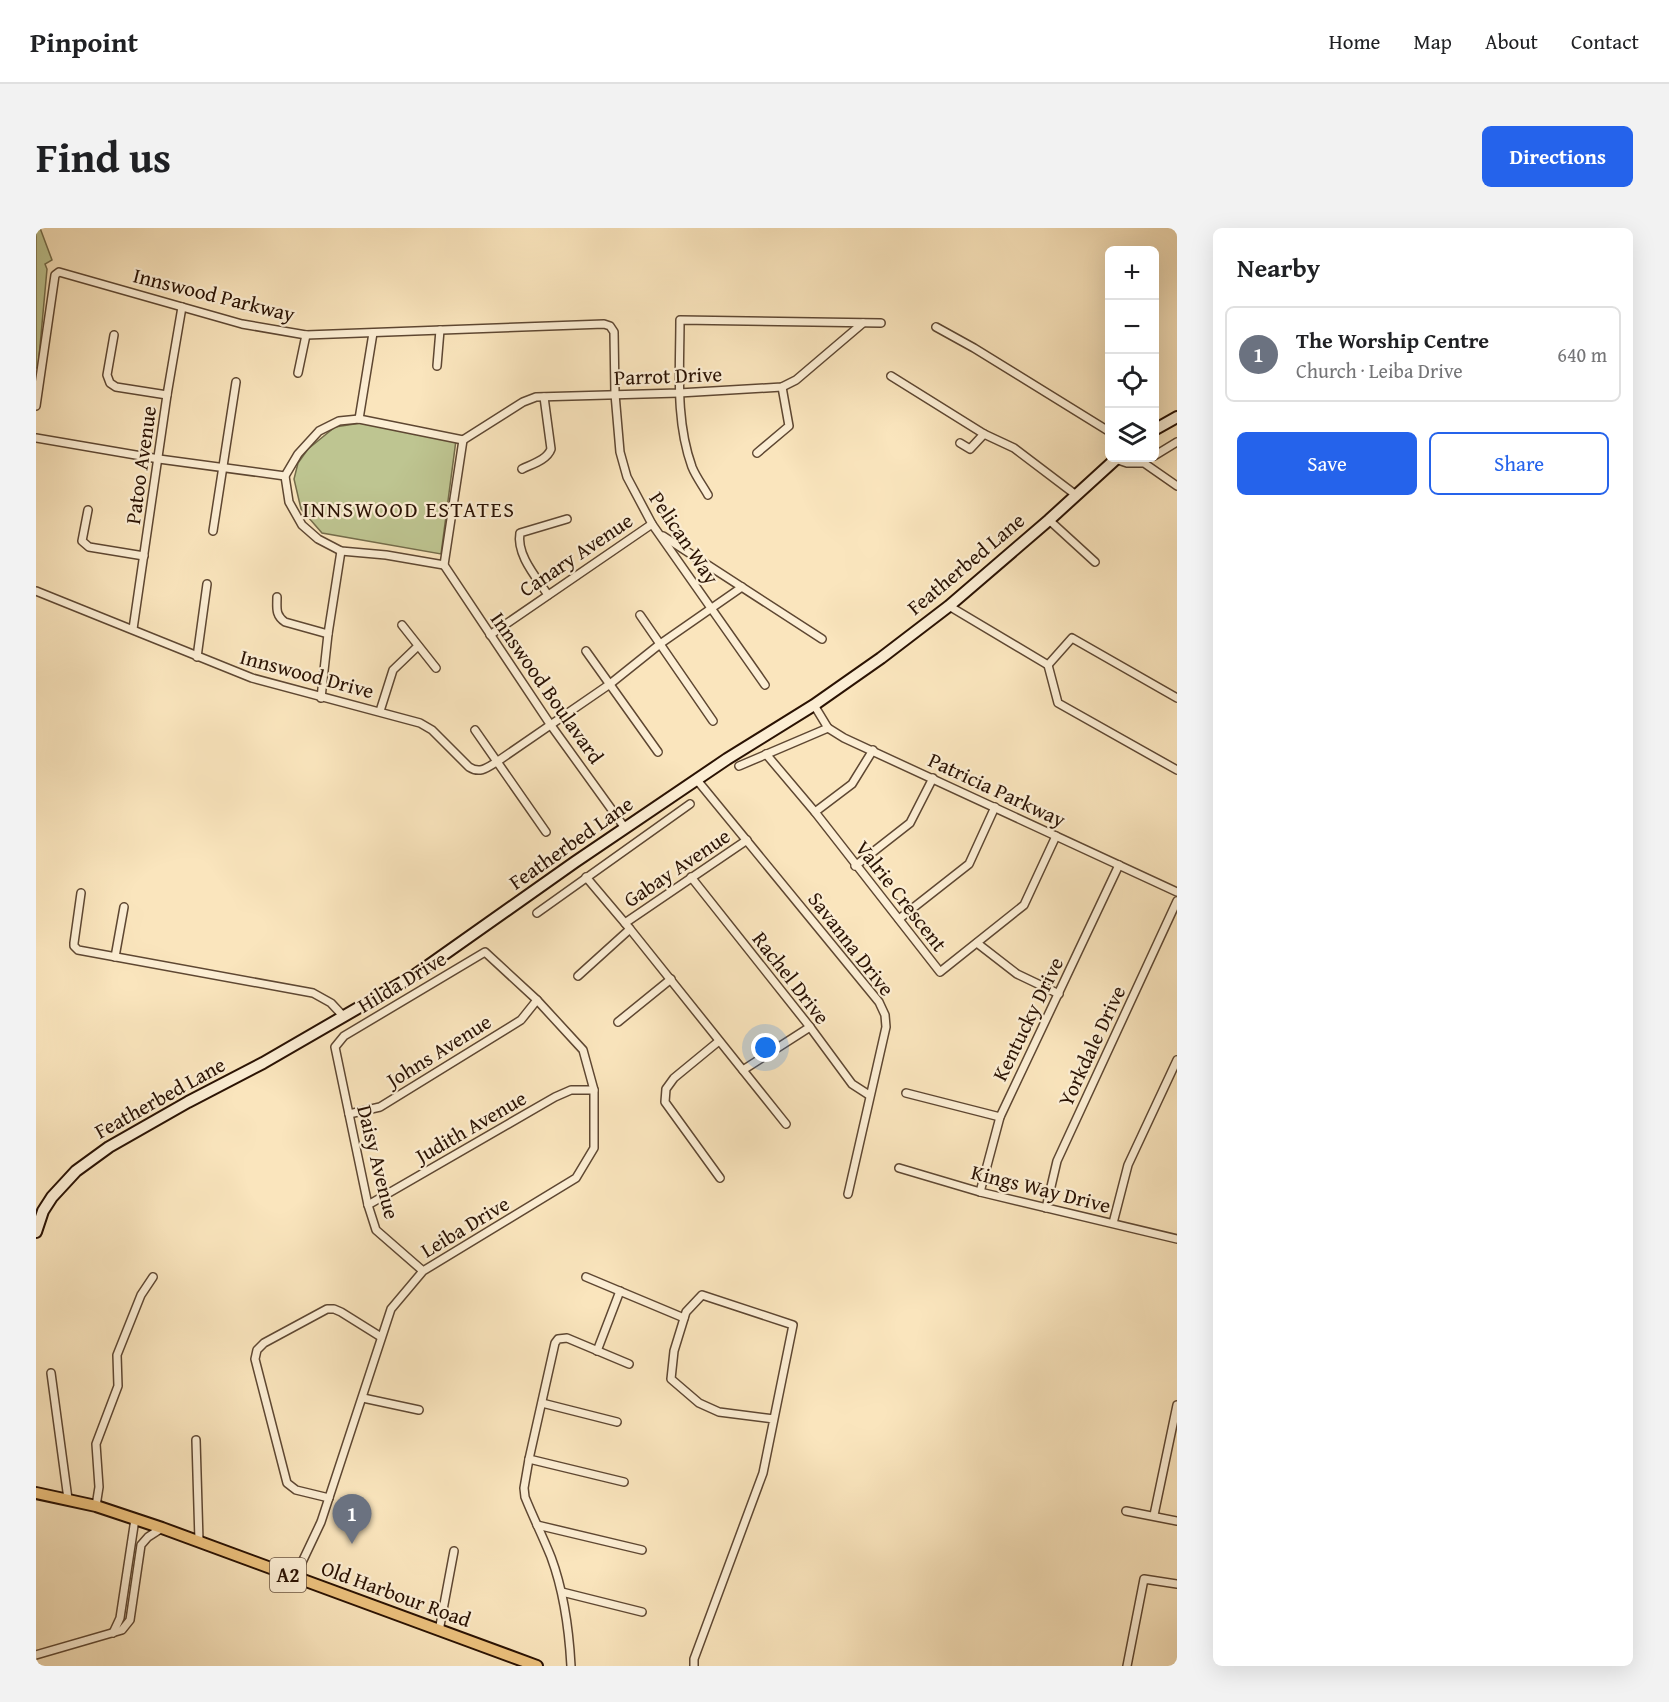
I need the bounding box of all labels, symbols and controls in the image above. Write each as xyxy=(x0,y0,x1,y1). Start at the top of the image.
text: Pinpoint xyxy=(30,21,138,62)
text: Home xyxy=(1329,26,1380,57)
text: Map xyxy=(1413,26,1452,57)
text: About xyxy=(1485,26,1538,57)
text: Contact xyxy=(1571,26,1639,57)
text: Find us xyxy=(36,126,171,187)
button: Directions xyxy=(1482,126,1633,187)
map controls xyxy=(1105,246,1159,462)
button: + xyxy=(1105,246,1159,300)
text: Nearby xyxy=(1237,248,1320,287)
street label: Innswood Parkway xyxy=(130,259,299,330)
button: − xyxy=(1105,300,1159,354)
text: The Worship Centre xyxy=(1296,324,1489,356)
text: 1 xyxy=(1253,340,1264,369)
text: 640 m xyxy=(1557,340,1607,369)
button: locate xyxy=(1105,354,1159,408)
text: Church · Leiba Drive xyxy=(1296,356,1463,385)
street label: Parrot Drive xyxy=(613,358,723,393)
street label: Patoo Avenue xyxy=(117,404,164,526)
button: layers xyxy=(1105,408,1159,462)
button: Save xyxy=(1237,432,1417,495)
button: Share xyxy=(1429,432,1609,495)
street label: Pelican Way xyxy=(642,485,727,591)
district label: INNSWOOD ESTATES xyxy=(303,493,515,525)
street label: Canary Avenue xyxy=(513,505,639,604)
street label: Featherbed Lane xyxy=(900,505,1031,622)
street label: Innswood Boulavard xyxy=(483,605,612,771)
street label: Innswood Drive xyxy=(237,641,378,706)
street label: Patricia Parkway xyxy=(923,744,1072,835)
street label: Featherbed Lane xyxy=(502,788,639,897)
street label: Gabay Avenue xyxy=(617,820,736,915)
street label: Valrie Crescent xyxy=(848,833,955,958)
street label: Savanna Drive xyxy=(801,885,902,1003)
street label: Rachel Drive xyxy=(745,925,838,1031)
street label: Hilda Drive xyxy=(351,943,452,1020)
street label: Kentucky Drive xyxy=(984,951,1071,1086)
street label: Yorkdale Drive xyxy=(1050,980,1133,1111)
street label: Johns Avenue xyxy=(378,1006,497,1097)
your location xyxy=(751,1033,780,1062)
street label: Featherbed Lane xyxy=(89,1049,231,1146)
street label: Judith Avenue xyxy=(407,1082,532,1172)
street label: Daisy Avenue xyxy=(349,1102,408,1222)
street label: Kings Way Drive xyxy=(968,1156,1114,1221)
street label: Leiba Drive xyxy=(415,1188,515,1265)
pin: 1 xyxy=(332,1494,372,1544)
street label: Old Harbour Road xyxy=(317,1552,476,1635)
road number: A2 xyxy=(270,1558,306,1592)

